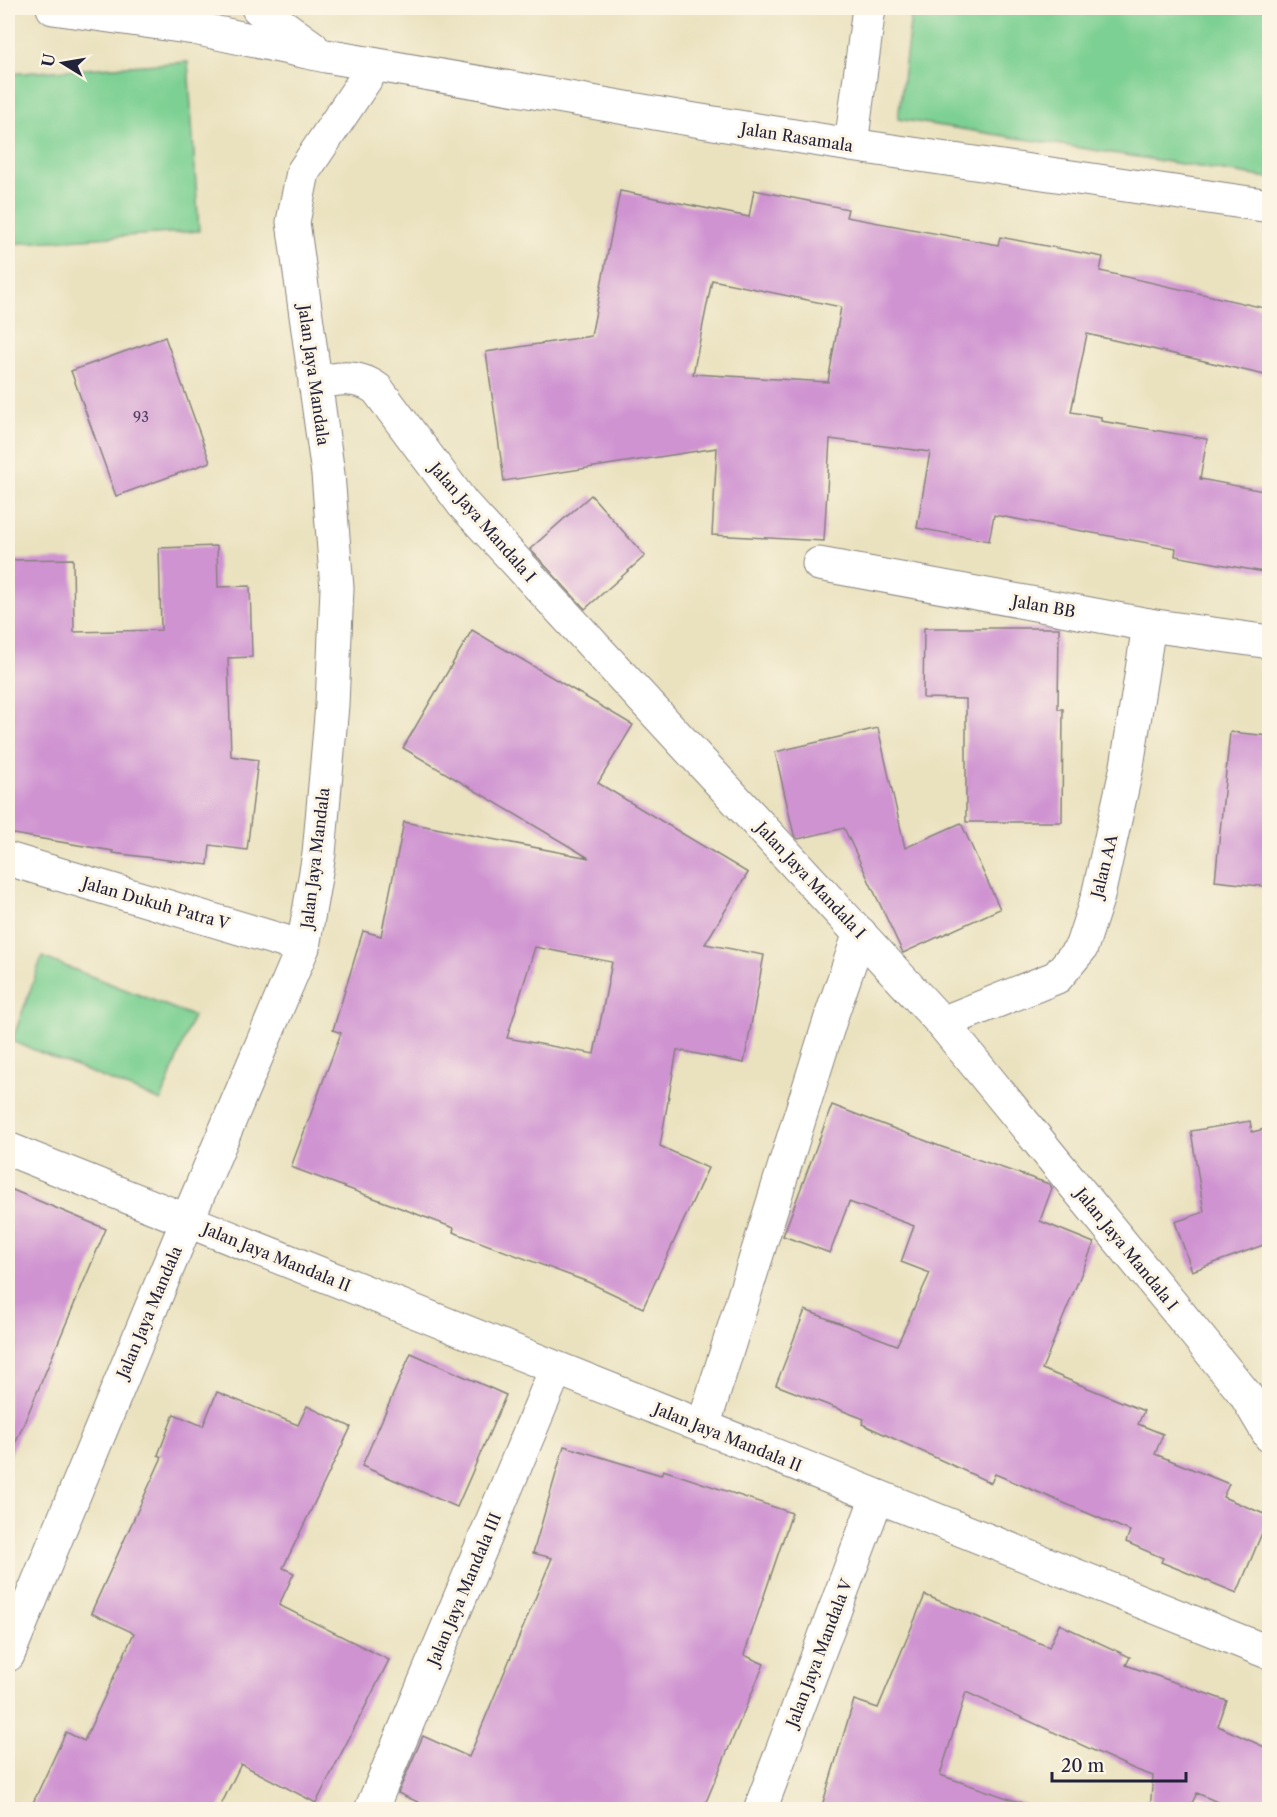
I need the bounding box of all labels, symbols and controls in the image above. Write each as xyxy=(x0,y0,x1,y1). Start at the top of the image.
north arrow xyxy=(33,33,93,93)
text: U xyxy=(37,52,59,68)
street label: Jalan Rasamala xyxy=(736,118,855,156)
street label: Jalan Jaya Mandala xyxy=(294,300,334,447)
house number: 93 xyxy=(133,408,149,426)
street label: Jalan Jaya Mandala I xyxy=(424,456,540,586)
street label: Jalan BB xyxy=(1008,590,1077,621)
street label: Jalan Jaya Mandala xyxy=(296,786,334,933)
street label: Jalan Jaya Mandala I xyxy=(750,815,870,942)
street label: Jalan AA xyxy=(1086,831,1122,903)
street label: Jalan Dukuh Patra V xyxy=(77,872,232,934)
street label: Jalan Jaya Mandala I xyxy=(1070,1181,1183,1314)
street label: Jalan Jaya Mandala II xyxy=(197,1217,354,1296)
street label: Jalan Jaya Mandala xyxy=(111,1242,186,1384)
street label: Jalan Jaya Mandala II xyxy=(648,1397,805,1476)
street label: Jalan Jaya Mandala III xyxy=(422,1510,505,1671)
street label: Jalan Jaya Mandala V xyxy=(781,1576,857,1733)
scale bar xyxy=(1052,1745,1186,1783)
text: 20 m xyxy=(1061,1755,1105,1777)

